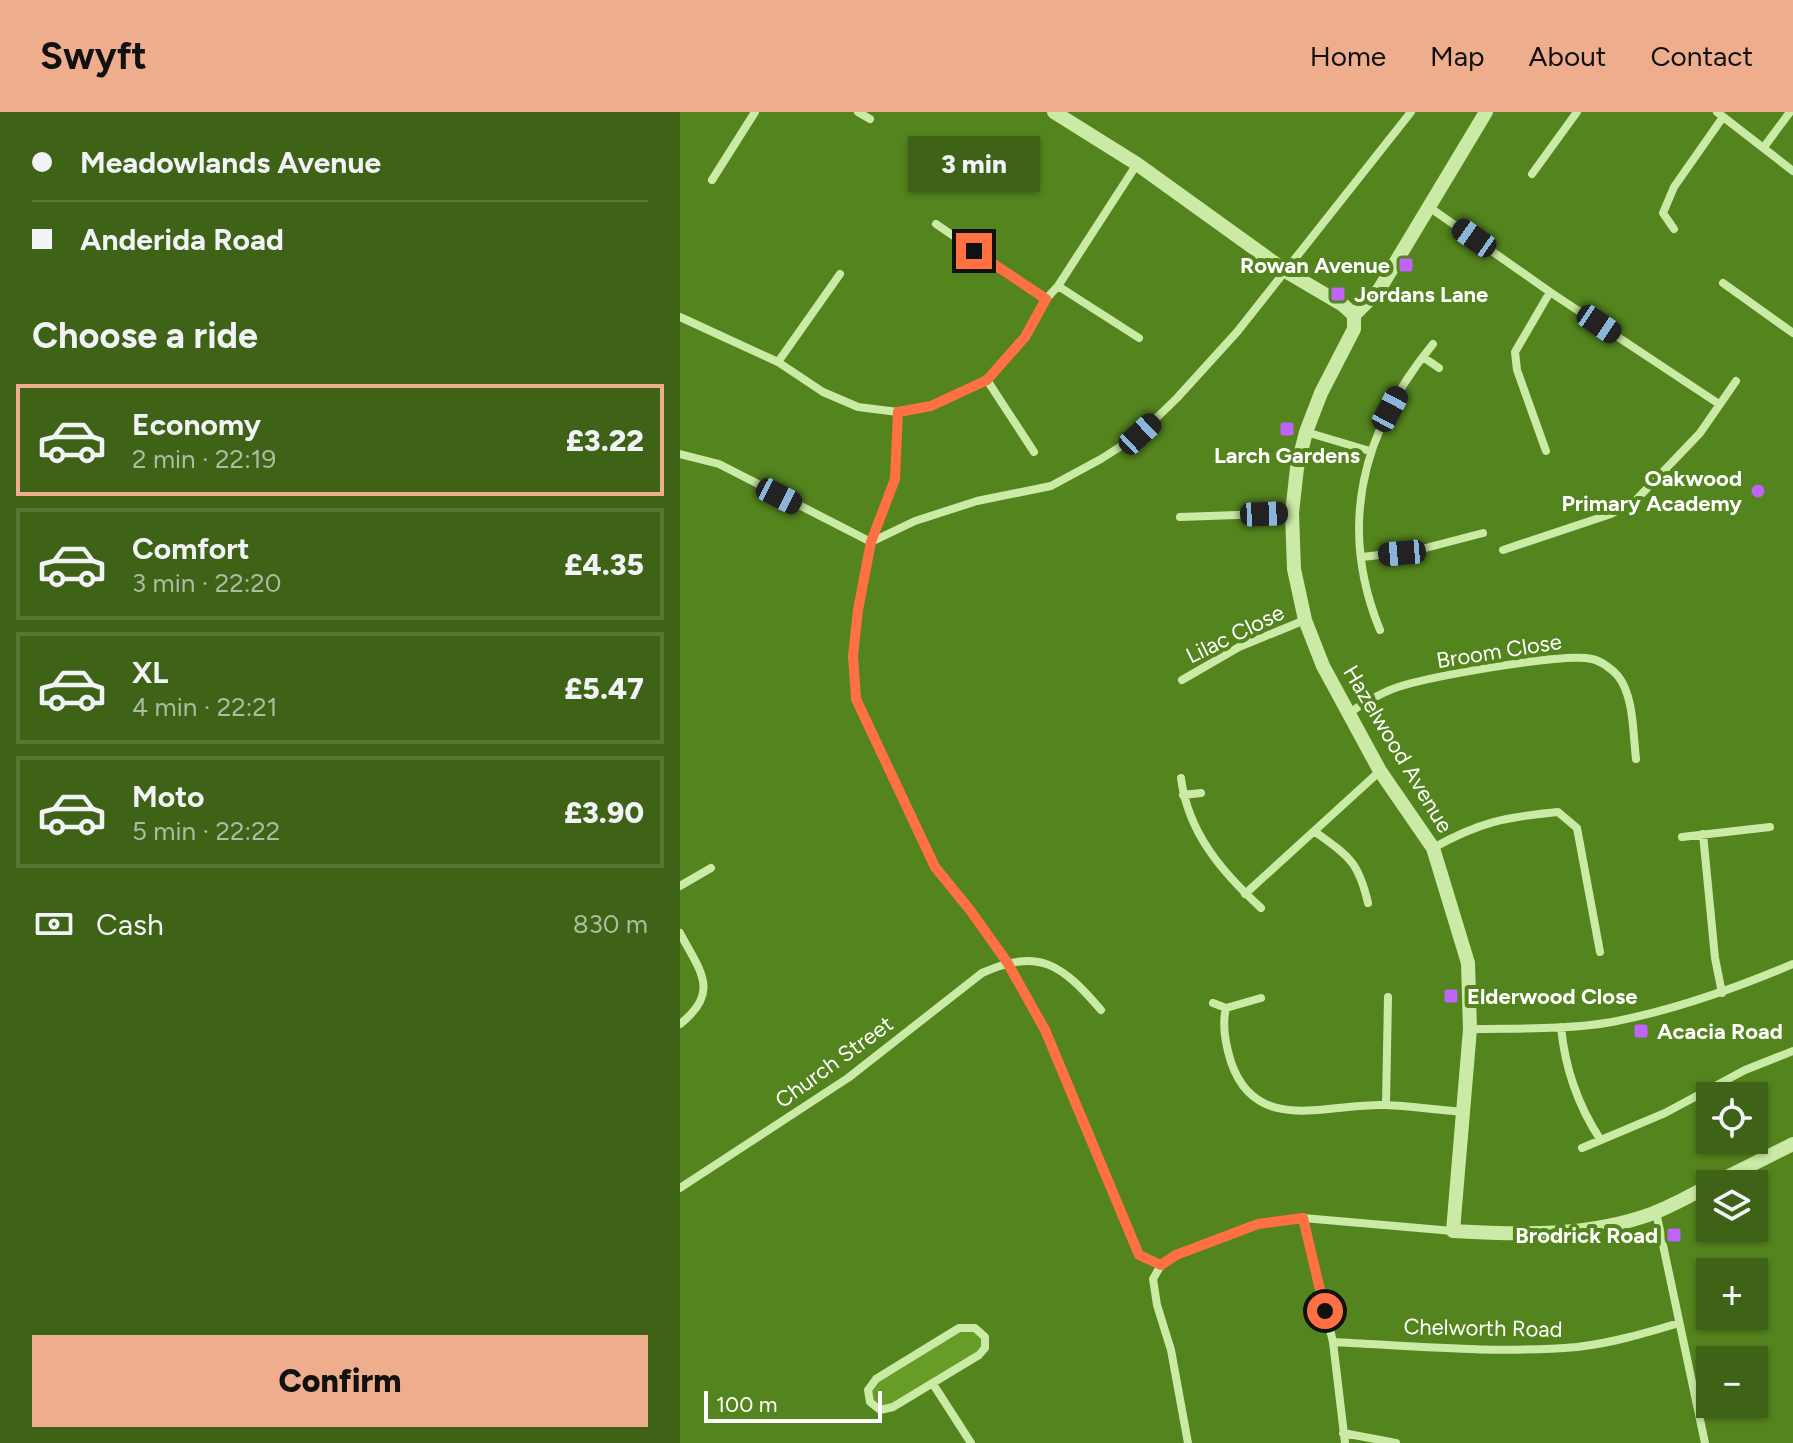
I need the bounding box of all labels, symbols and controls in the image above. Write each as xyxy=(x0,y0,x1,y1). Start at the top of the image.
text: Swyft xyxy=(40,33,147,79)
text: Home xyxy=(1310,39,1386,73)
text: Map xyxy=(1430,39,1485,73)
text: About xyxy=(1529,39,1606,73)
text: Contact xyxy=(1650,39,1753,73)
callout: 3 min xyxy=(908,135,1040,191)
text: Meadowlands Avenue xyxy=(80,144,381,181)
text: 3 min xyxy=(941,148,1007,180)
car xyxy=(1447,214,1501,262)
text: Anderida Road xyxy=(80,221,284,258)
route end xyxy=(956,233,992,269)
place label: Rowan Avenue xyxy=(1240,252,1390,279)
marker: Rowan Avenue xyxy=(1397,256,1415,274)
place label: Jordans Lane xyxy=(1354,281,1488,308)
marker: Jordans Lane xyxy=(1329,285,1347,303)
car xyxy=(1572,301,1626,347)
text: Choose a ride xyxy=(32,314,258,357)
car xyxy=(1368,382,1412,436)
icon: car xyxy=(36,404,108,476)
text: Economy xyxy=(132,406,261,443)
car xyxy=(1114,409,1166,459)
marker: Larch Gardens xyxy=(1278,420,1296,438)
text: £3.22 xyxy=(566,422,644,459)
place label: Larch Gardens xyxy=(1214,442,1360,469)
text: 2 min · 22:19 xyxy=(132,443,276,475)
place label: Oakwood Primary Academy xyxy=(1561,465,1742,517)
car xyxy=(752,474,806,518)
marker: Oakwood Primary Academy xyxy=(1749,482,1767,500)
car xyxy=(1240,501,1288,527)
icon: car xyxy=(36,528,108,600)
text: Comfort xyxy=(132,530,250,567)
car xyxy=(1377,539,1427,567)
text: £4.35 xyxy=(564,546,644,583)
text: 3 min · 22:20 xyxy=(132,567,282,599)
street label: Lilac Close xyxy=(1182,599,1288,669)
street label: Broom Close xyxy=(1435,628,1563,674)
icon: car xyxy=(36,652,108,724)
text: XL xyxy=(132,654,168,691)
street label: Hazelwood Avenue xyxy=(1337,660,1459,838)
text: £5.47 xyxy=(564,670,644,707)
text: 4 min · 22:21 xyxy=(132,691,278,723)
icon: car xyxy=(36,776,108,848)
text: Moto xyxy=(132,778,204,815)
text: £3.90 xyxy=(564,794,644,831)
text: 5 min · 22:22 xyxy=(132,815,280,847)
icon: cash xyxy=(32,902,76,946)
text: Cash xyxy=(96,906,164,943)
text: 830 m xyxy=(573,908,648,940)
place label: Elderwood Close xyxy=(1467,983,1637,1010)
marker: Elderwood Close xyxy=(1442,987,1460,1005)
street label: Church Street xyxy=(770,1010,898,1114)
place label: Acacia Road xyxy=(1657,1018,1783,1045)
marker: Acacia Road xyxy=(1632,1022,1650,1040)
map controls xyxy=(1696,1082,1768,1418)
button: locate xyxy=(1696,1082,1768,1154)
button: layers xyxy=(1696,1170,1768,1242)
place label: Brodrick Road xyxy=(1515,1222,1658,1249)
marker: Brodrick Road xyxy=(1665,1226,1683,1244)
button: + xyxy=(1696,1258,1768,1330)
route start xyxy=(1307,1293,1343,1329)
street label: Chelworth Road xyxy=(1403,1313,1563,1343)
button: Confirm xyxy=(32,1335,648,1427)
button: − xyxy=(1696,1346,1768,1418)
scale bar xyxy=(704,1387,882,1423)
text: 100 m xyxy=(716,1391,777,1418)

